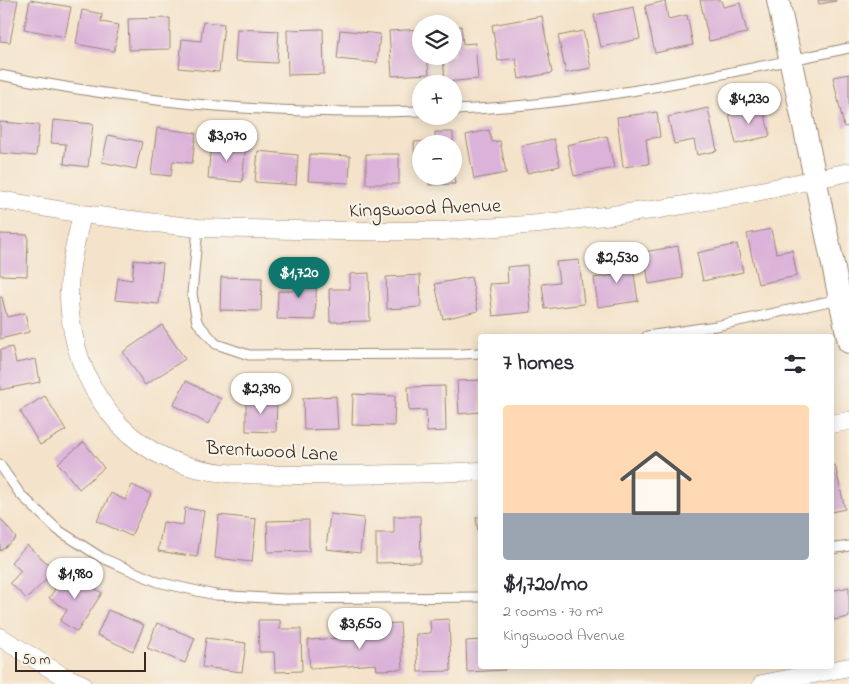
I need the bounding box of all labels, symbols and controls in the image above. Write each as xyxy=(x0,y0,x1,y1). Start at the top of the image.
map controls xyxy=(412,15,462,185)
button: layers xyxy=(412,15,462,65)
button: + xyxy=(412,75,462,125)
pin: $4,230 xyxy=(708,82,790,125)
text: $4,230 xyxy=(729,87,769,111)
pin: $3,070 xyxy=(186,120,268,162)
text: $3,070 xyxy=(207,124,247,148)
button: − xyxy=(412,135,462,185)
street label: Kingswood Avenue xyxy=(349,192,502,228)
pin: $2,530 xyxy=(576,242,658,284)
text: $2,530 xyxy=(595,246,639,270)
pin: $1,720 xyxy=(258,256,340,299)
text: $1,720 xyxy=(280,261,318,285)
text: 7 homes xyxy=(503,349,574,379)
icon: filters xyxy=(781,350,809,378)
pin: $2,390 xyxy=(220,372,302,415)
text: $2,390 xyxy=(242,377,280,401)
street label: Brentwood Lane xyxy=(204,435,339,470)
icon: home xyxy=(611,438,701,528)
pin: $1,980 xyxy=(34,558,116,600)
text: $1,980 xyxy=(57,562,93,586)
text: $1,720/mo xyxy=(503,570,588,600)
text: 2 rooms · 70 m² xyxy=(503,600,603,624)
pin: $3,650 xyxy=(319,608,401,650)
text: $3,650 xyxy=(339,612,381,636)
text: Kingswood Avenue xyxy=(503,624,625,648)
scale bar xyxy=(15,649,146,672)
text: 50 m xyxy=(22,650,50,671)

